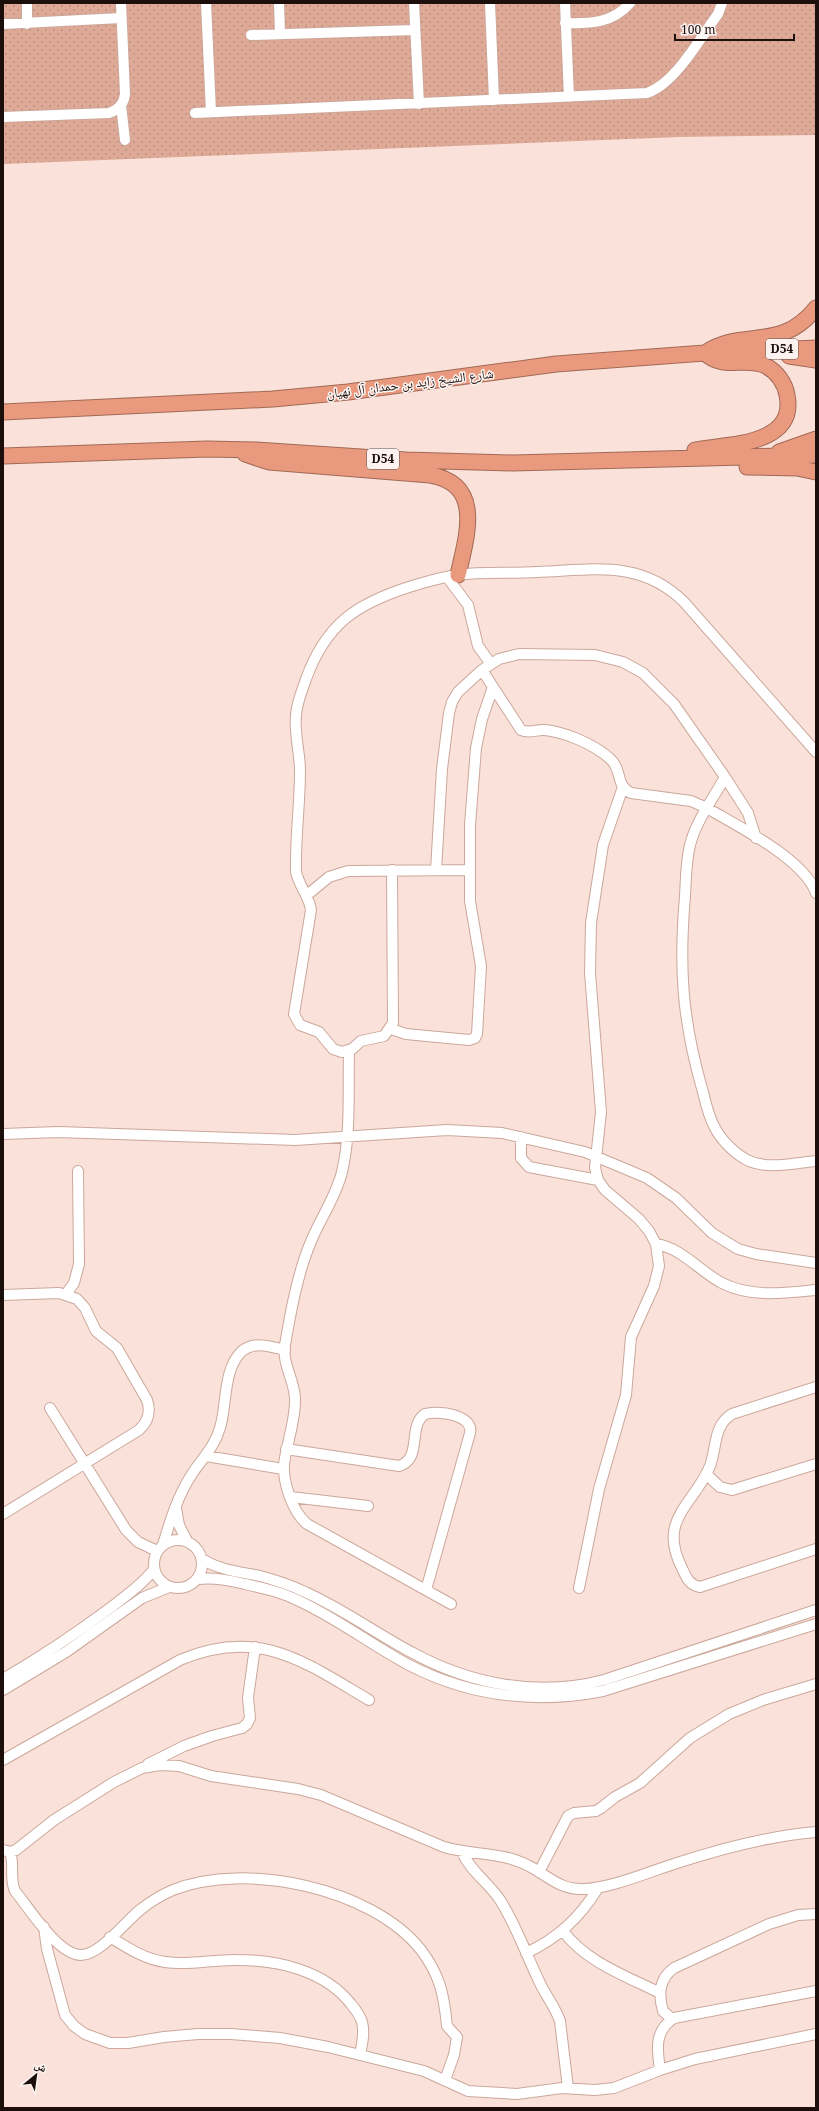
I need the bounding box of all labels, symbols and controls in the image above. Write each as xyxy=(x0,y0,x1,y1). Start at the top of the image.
scale bar xyxy=(675,16,794,42)
text: 100 m xyxy=(681,21,716,38)
road number: D54 xyxy=(766,339,798,359)
street label: شارع الشيخ زايد بن حمدان آل نهيان xyxy=(325,364,495,403)
road number: D54 xyxy=(367,449,399,469)
north arrow xyxy=(16,2055,56,2095)
text: ش xyxy=(32,2056,50,2076)

